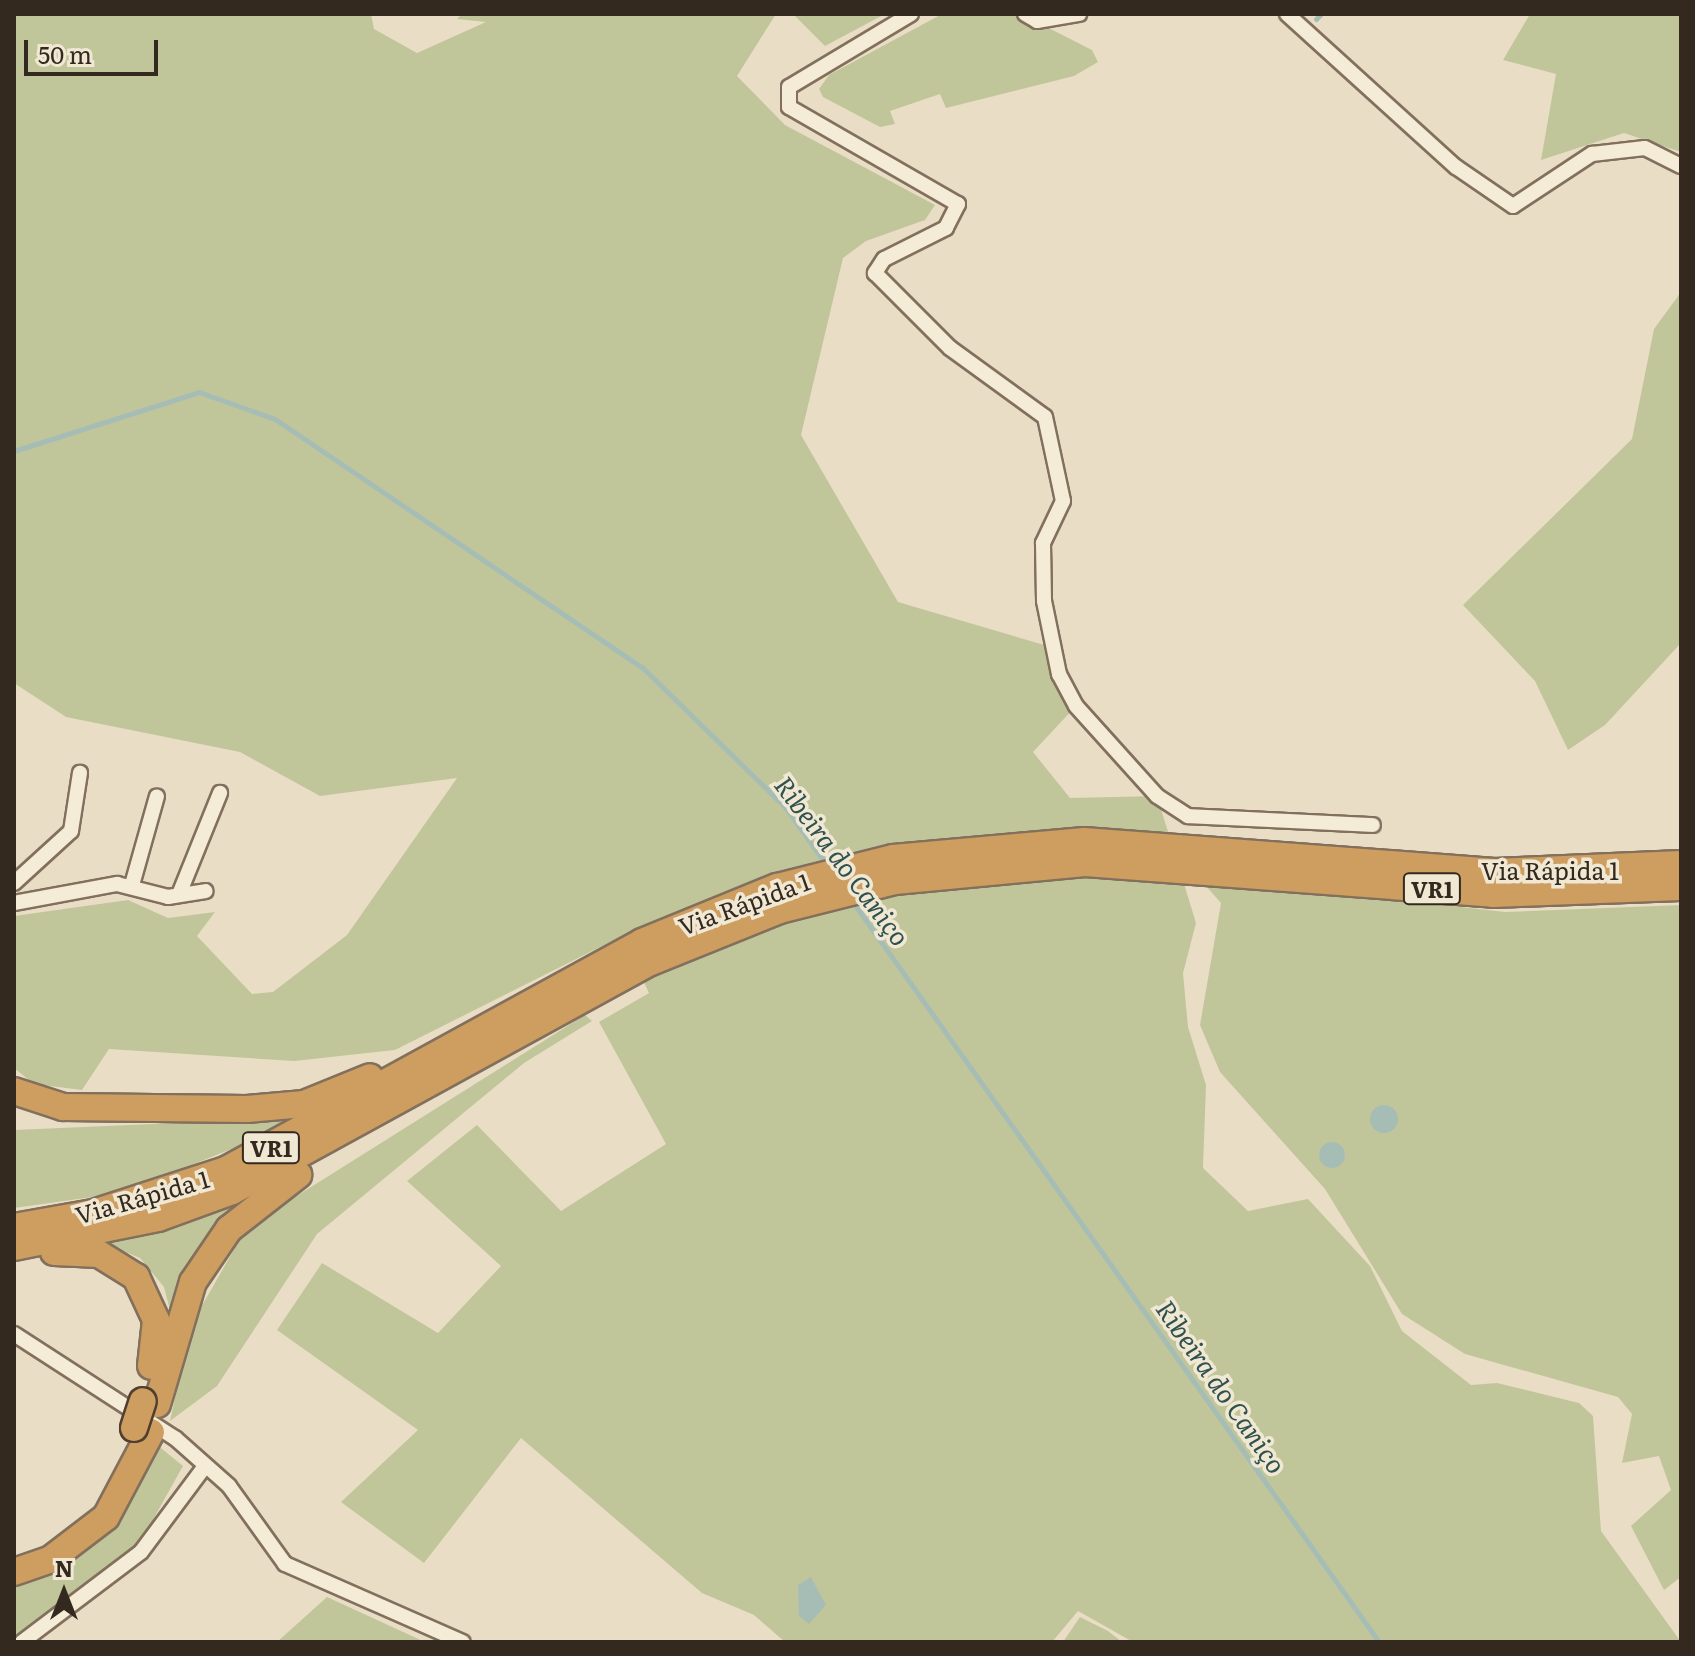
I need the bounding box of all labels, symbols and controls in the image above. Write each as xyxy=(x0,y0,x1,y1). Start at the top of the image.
scale bar xyxy=(28,24,162,74)
text: 50 m xyxy=(38,36,92,71)
water label: Ribeira do Caniço xyxy=(769,769,917,951)
street label: Via Rápida 1 xyxy=(1481,856,1619,884)
street label: Via Rápida 1 xyxy=(674,866,814,940)
road number: VR1 xyxy=(1402,871,1462,907)
road number: VR1 xyxy=(241,1130,301,1166)
street label: Via Rápida 1 xyxy=(72,1163,212,1229)
water label: Ribeira do Caniço xyxy=(1151,1293,1293,1479)
text: N xyxy=(55,1551,73,1584)
north arrow xyxy=(24,1552,104,1632)

